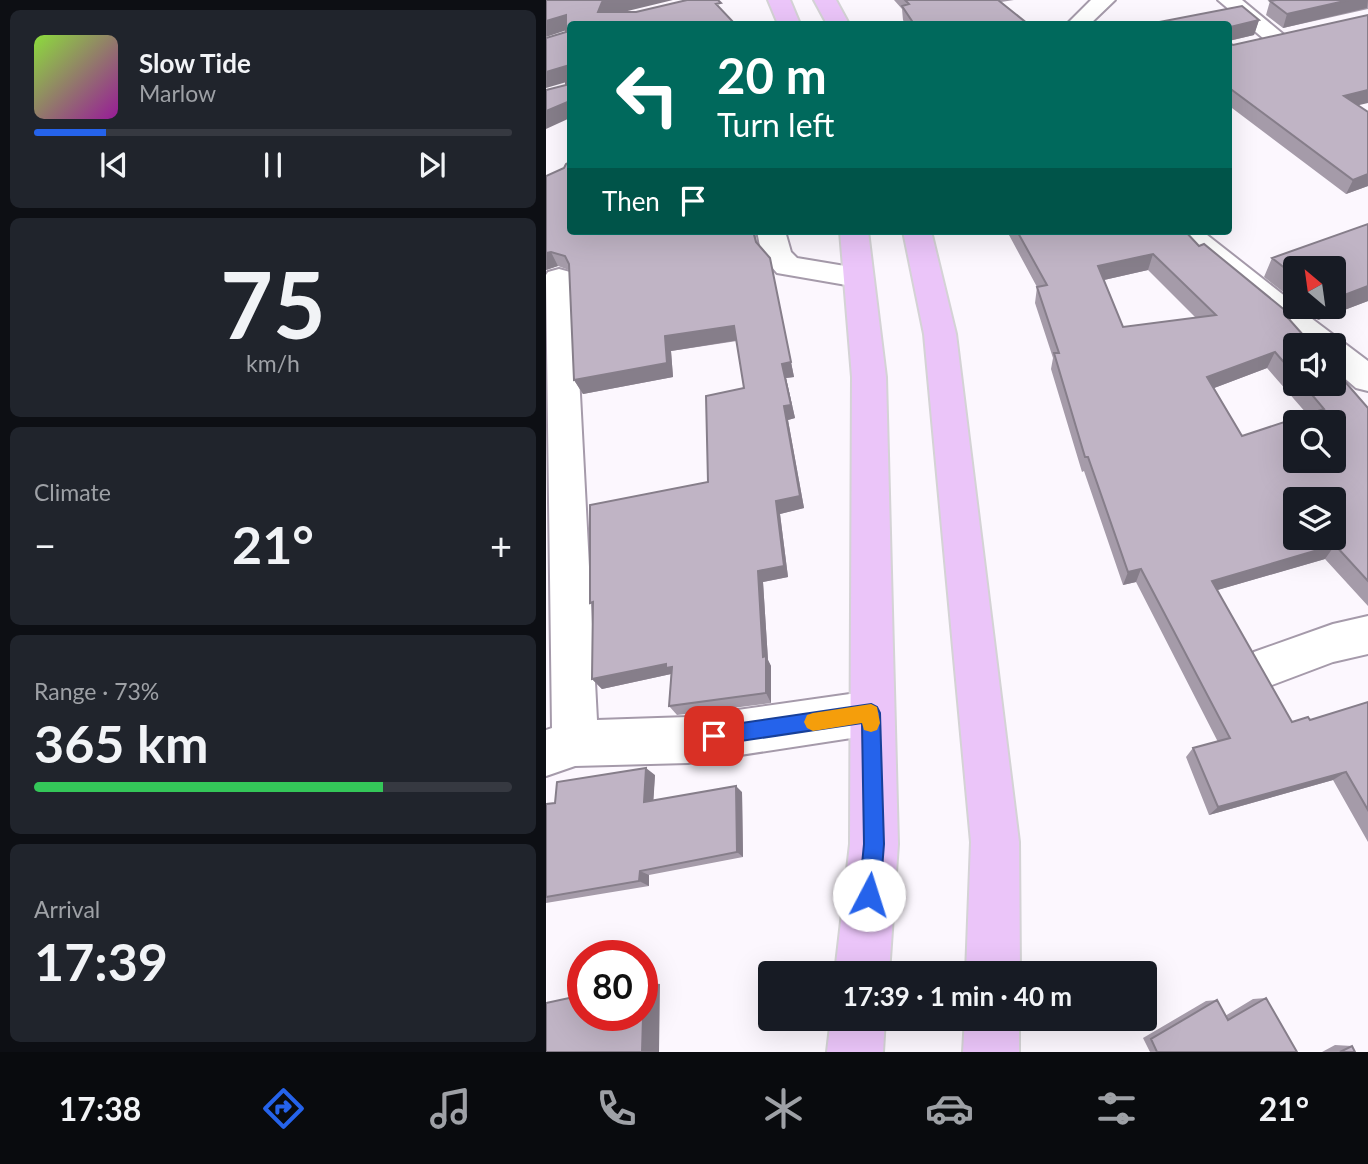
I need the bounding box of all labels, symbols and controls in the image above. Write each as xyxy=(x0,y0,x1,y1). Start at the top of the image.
text: 20 m xyxy=(717,46,827,104)
text: Slow Tide xyxy=(139,47,251,79)
icon: left xyxy=(602,49,693,140)
text: Marlow xyxy=(139,79,216,107)
text: Turn left xyxy=(717,105,834,144)
icon: previous xyxy=(95,146,133,184)
icon: pause xyxy=(254,146,292,184)
icon: next xyxy=(413,146,451,184)
icon: arrive xyxy=(674,182,712,220)
text: Then xyxy=(602,185,660,217)
text: 75 xyxy=(220,249,326,358)
north arrow xyxy=(1283,256,1346,318)
map controls xyxy=(1283,256,1346,550)
button: sound xyxy=(1283,333,1346,396)
text: km/h xyxy=(246,349,300,377)
button: search xyxy=(1283,410,1346,473)
text: Climate xyxy=(34,478,111,506)
button: layers xyxy=(1283,487,1346,550)
text: 21° xyxy=(232,513,314,575)
text: − xyxy=(34,522,56,568)
text: + xyxy=(490,522,512,568)
text: Range · 73% xyxy=(34,677,159,705)
pin xyxy=(684,706,744,766)
text: 365 km xyxy=(34,712,208,774)
icon: arrive xyxy=(695,717,733,755)
position arrow xyxy=(832,858,906,932)
text: Arrival xyxy=(34,895,100,923)
text: 17:39 xyxy=(34,930,168,992)
speed limit sign: 80 xyxy=(567,940,658,1031)
text: 17:39 · 1 min · 40 m xyxy=(843,980,1072,1012)
icon: directions xyxy=(259,1084,308,1133)
icon: music xyxy=(426,1084,475,1133)
icon: phone xyxy=(592,1084,641,1133)
icon: climate xyxy=(759,1084,808,1133)
icon: car xyxy=(925,1084,974,1133)
icon: filters xyxy=(1092,1084,1141,1133)
text: 17:38 xyxy=(59,1089,141,1128)
text: 21° xyxy=(1259,1089,1309,1128)

